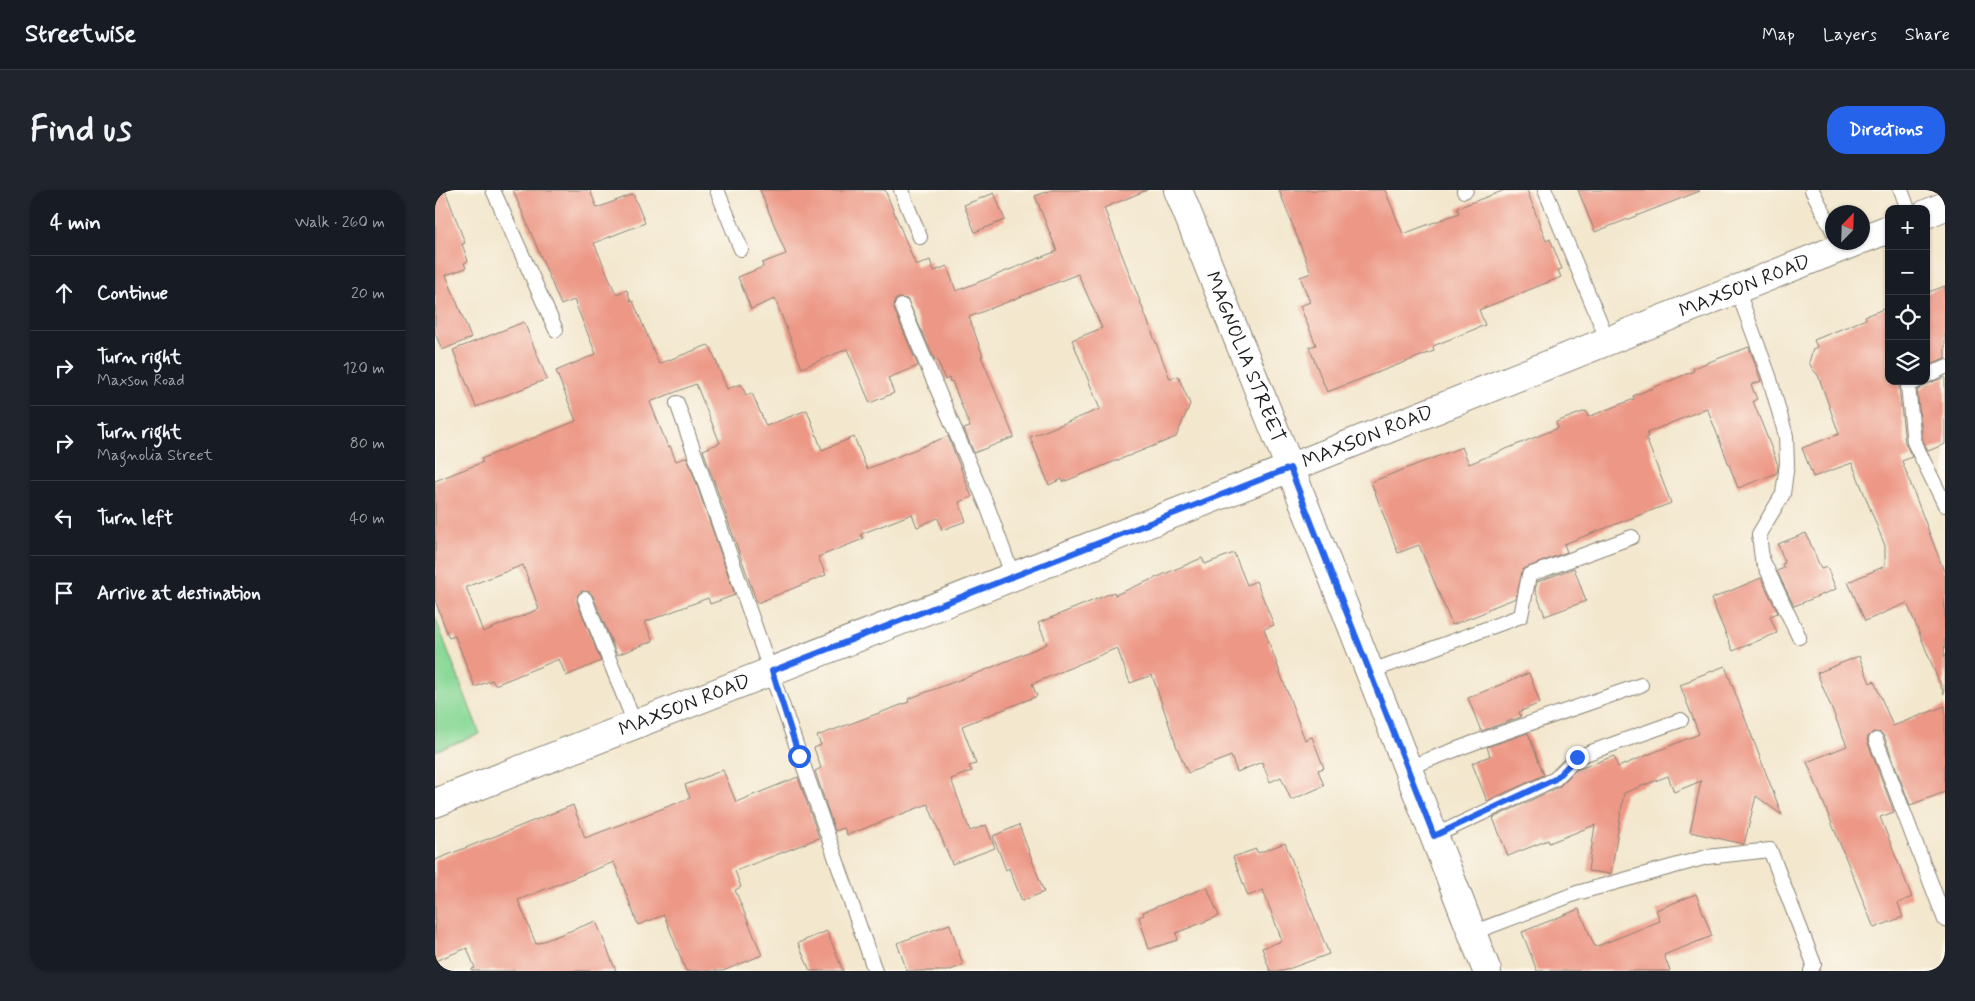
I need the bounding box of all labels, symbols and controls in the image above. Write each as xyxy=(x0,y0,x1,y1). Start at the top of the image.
text: Streetwise xyxy=(25,19,136,50)
text: Map xyxy=(1762,23,1795,47)
text: Layers xyxy=(1823,23,1877,47)
text: Share xyxy=(1905,23,1950,47)
button: Directions xyxy=(1827,106,1945,154)
text: Find us xyxy=(30,107,132,153)
north arrow xyxy=(1825,205,1870,250)
map controls xyxy=(1885,205,1930,385)
button: + xyxy=(1885,205,1930,250)
text: 4 min xyxy=(50,209,101,237)
text: Walk · 260 m xyxy=(295,212,385,233)
street label: MAXSON ROAD xyxy=(1675,248,1814,325)
button: − xyxy=(1885,250,1930,295)
street label: MAGNOLIA STREET xyxy=(1199,267,1292,447)
icon: ahead xyxy=(50,279,78,307)
text: Continue xyxy=(97,281,168,306)
text: 20 m xyxy=(351,283,385,304)
button: locate xyxy=(1885,295,1930,340)
button: layers xyxy=(1885,340,1930,385)
text: Turn right xyxy=(97,345,181,370)
icon: right xyxy=(50,354,78,382)
text: 120 m xyxy=(343,358,385,379)
text: Maxson Road xyxy=(97,370,185,391)
street label: MAXSON ROAD xyxy=(1298,399,1437,475)
text: Turn right xyxy=(97,420,181,445)
icon: right xyxy=(50,429,78,457)
text: 80 m xyxy=(350,433,385,454)
text: Magnolia Street xyxy=(97,445,213,466)
icon: left xyxy=(50,504,78,532)
text: Turn left xyxy=(97,506,173,531)
text: 40 m xyxy=(349,508,385,529)
icon: arrive xyxy=(50,579,78,607)
text: Arrive at destination xyxy=(97,581,261,606)
street label: MAXSON ROAD xyxy=(615,667,754,743)
route start xyxy=(788,745,811,768)
route end xyxy=(1566,746,1589,769)

